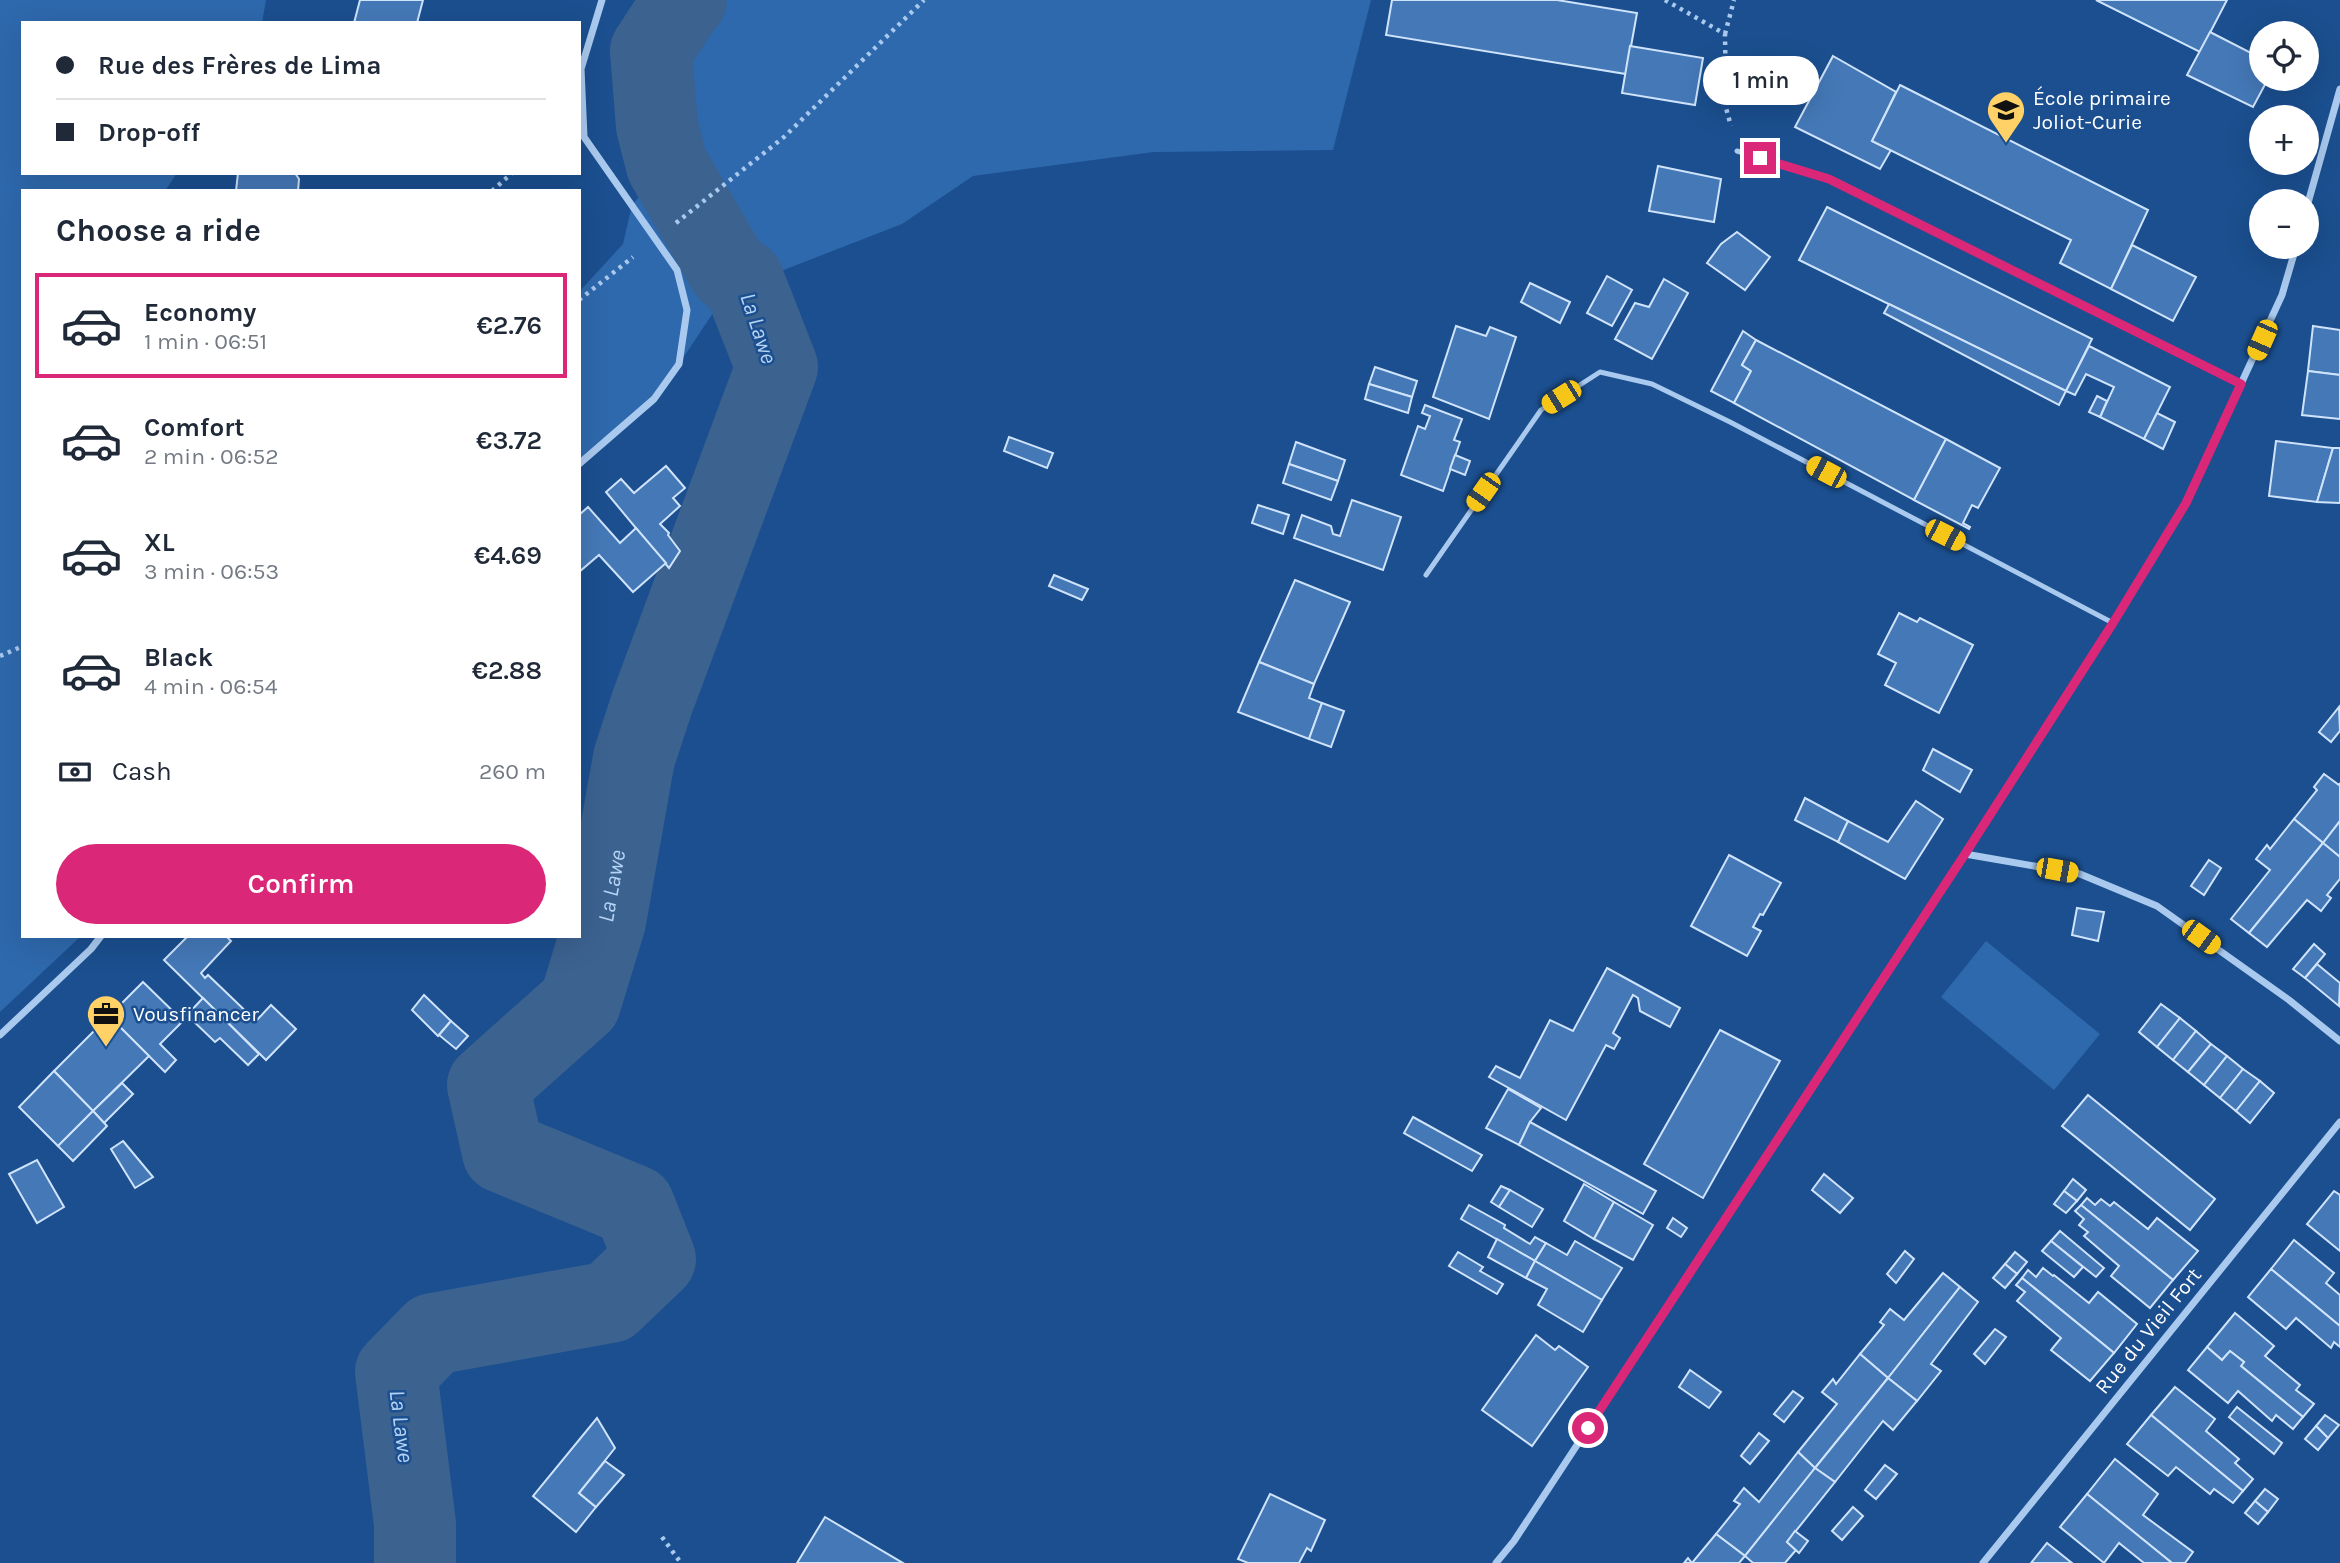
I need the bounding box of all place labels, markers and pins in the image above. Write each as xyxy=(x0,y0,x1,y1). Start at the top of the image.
place label: École primaire Joliot-Curie xyxy=(2033,86,2171,134)
school or university icon: École primaire Joliot-Curie xyxy=(1985,89,2027,144)
office icon: Vousfinancer xyxy=(85,993,127,1048)
place label: Vousfinancer xyxy=(133,1002,259,1026)

